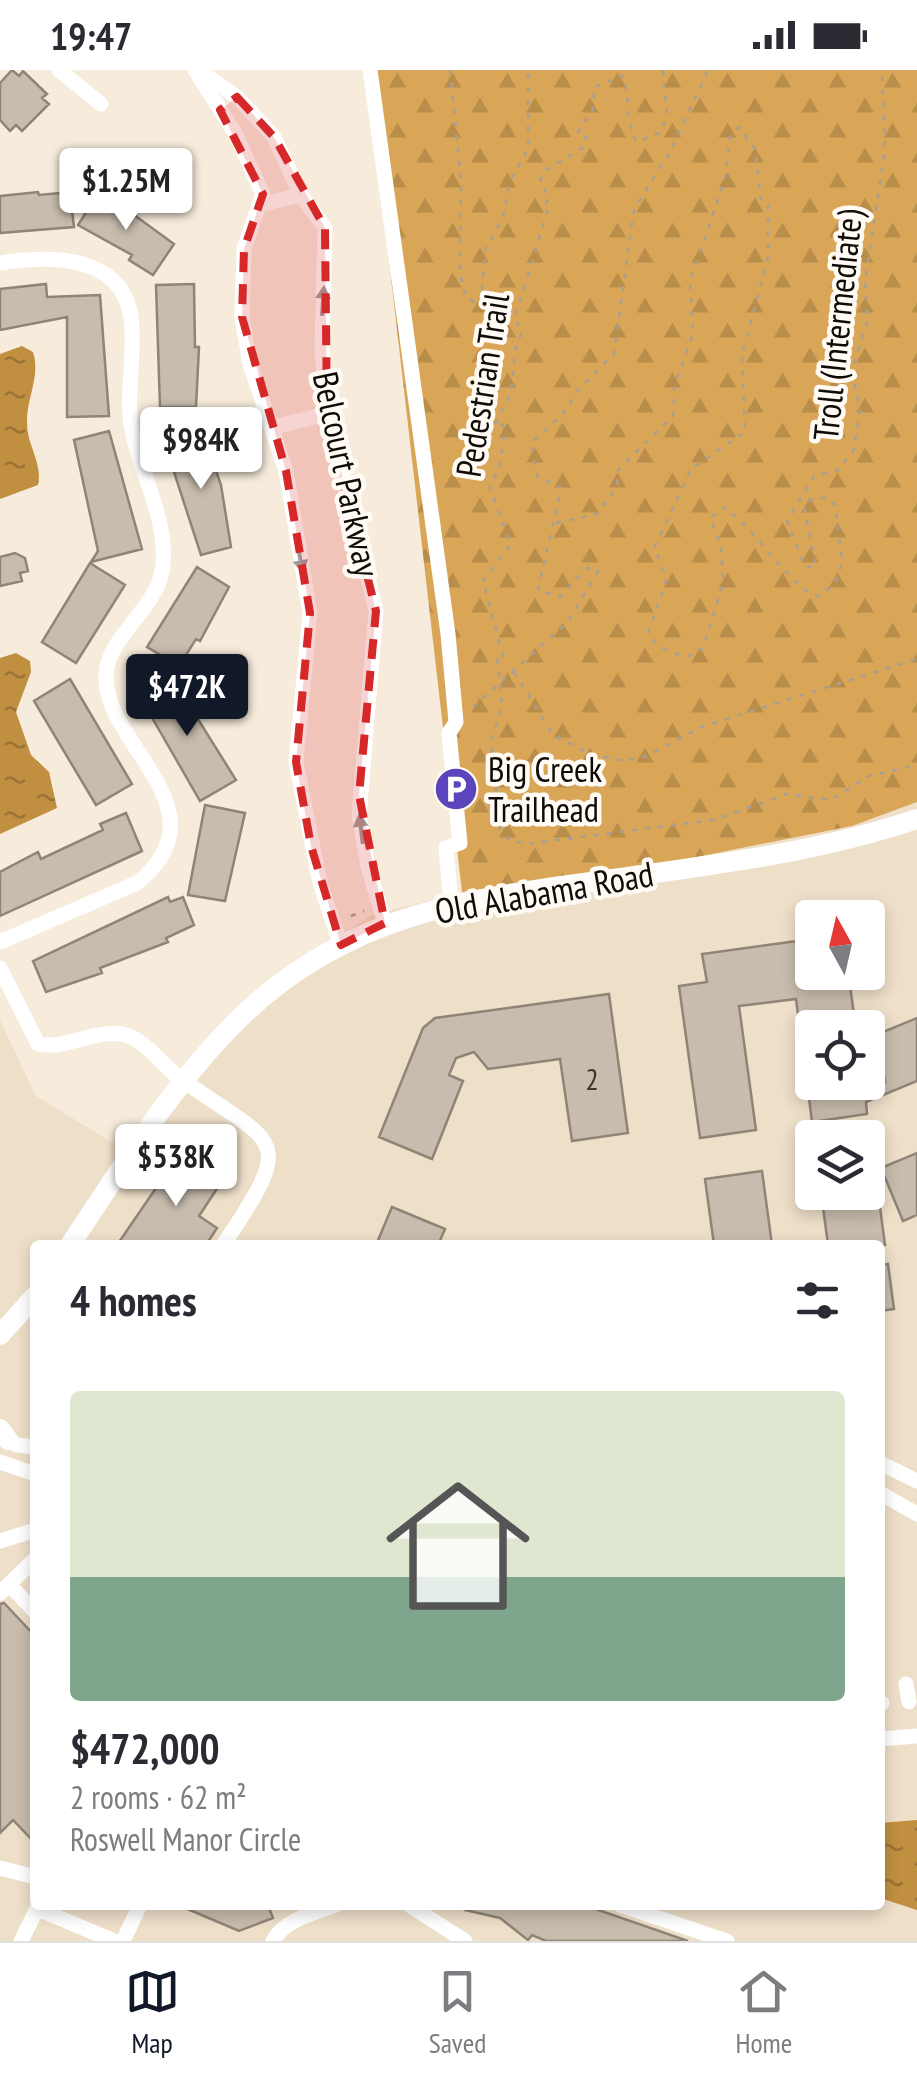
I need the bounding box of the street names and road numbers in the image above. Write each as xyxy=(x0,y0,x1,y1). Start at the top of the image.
street label: Troll (Intermediate) xyxy=(802,206,872,443)
street label: Pedestrian Trail xyxy=(445,290,519,480)
street label: Belcourt Parkway xyxy=(303,367,391,582)
street label: Old Alabama Road xyxy=(431,850,657,934)

